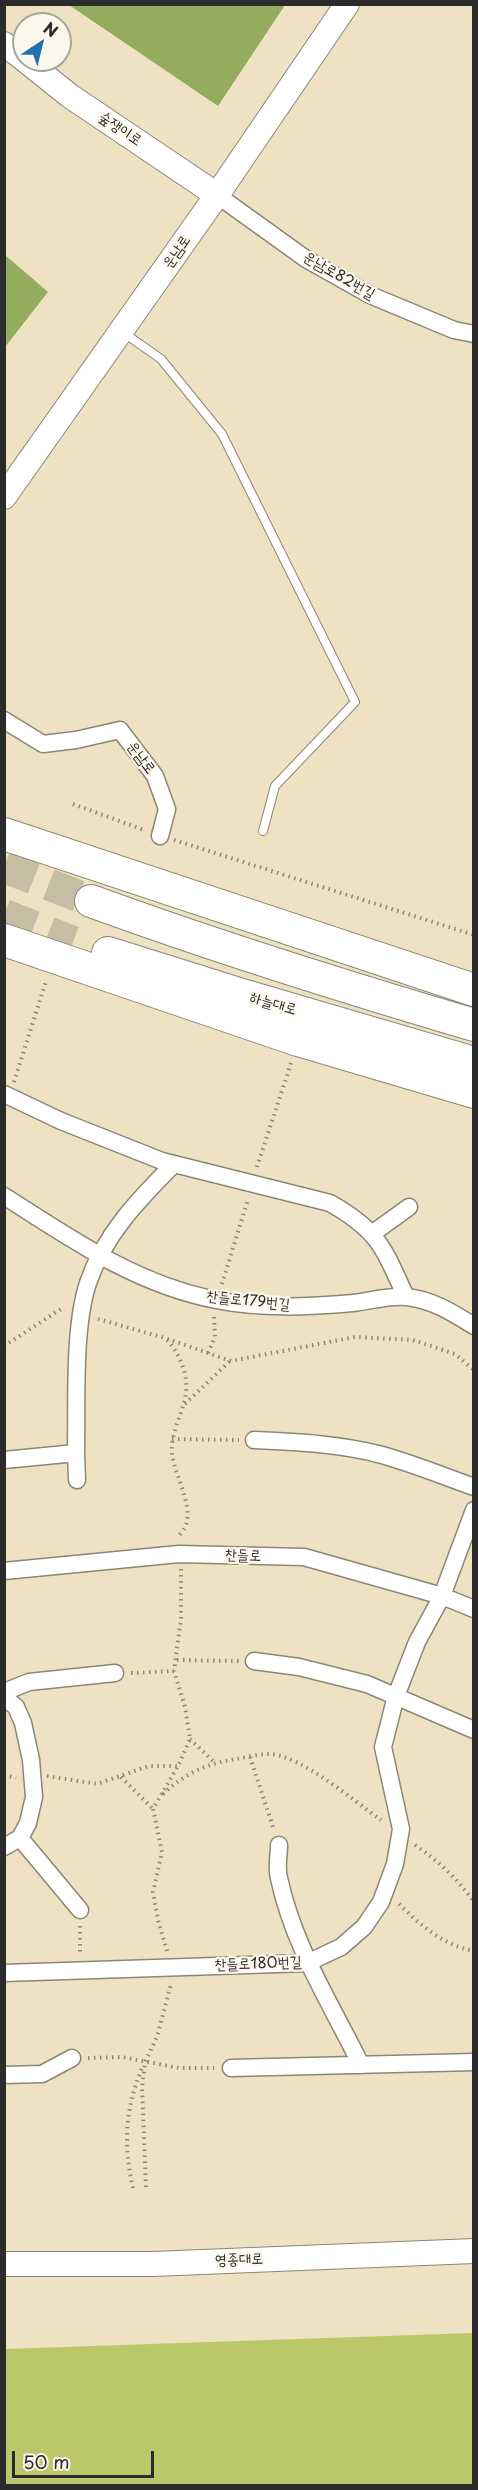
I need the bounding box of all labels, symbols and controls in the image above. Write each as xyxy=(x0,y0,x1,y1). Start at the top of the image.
north arrow xyxy=(12,12,72,72)
text: N xyxy=(39,15,63,42)
street label: 숲쟁이로 xyxy=(95,108,145,150)
street label: 운남로 xyxy=(159,232,195,272)
street label: 운남로82번길 xyxy=(300,248,378,304)
street label: 운남로 xyxy=(123,738,159,778)
street label: 하늘대로 xyxy=(247,989,299,1019)
street label: 찬들로179번길 xyxy=(205,1288,291,1314)
street label: 찬들로 xyxy=(225,1546,261,1566)
street label: 찬들로180번길 xyxy=(214,1953,302,1975)
street label: 영종대로 xyxy=(215,2250,263,2270)
scale bar xyxy=(15,2439,158,2477)
text: 50 m xyxy=(23,2448,70,2475)

